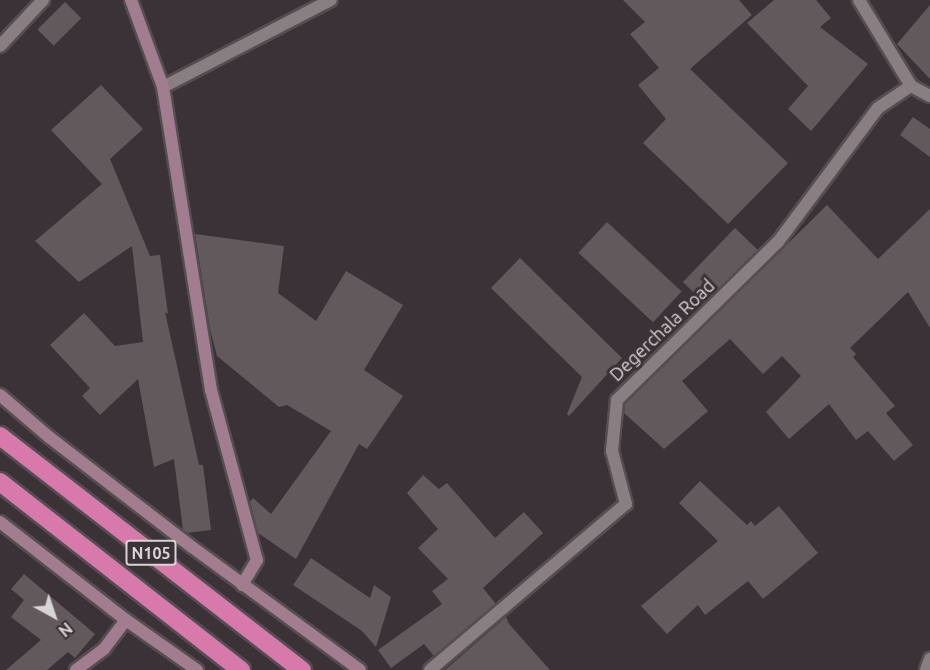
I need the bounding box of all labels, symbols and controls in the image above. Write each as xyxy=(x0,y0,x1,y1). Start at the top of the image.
street label: Degerchala Road xyxy=(605,275,719,385)
road number: N105 xyxy=(124,540,178,566)
north arrow xyxy=(24,586,84,646)
text: N xyxy=(55,619,76,641)

